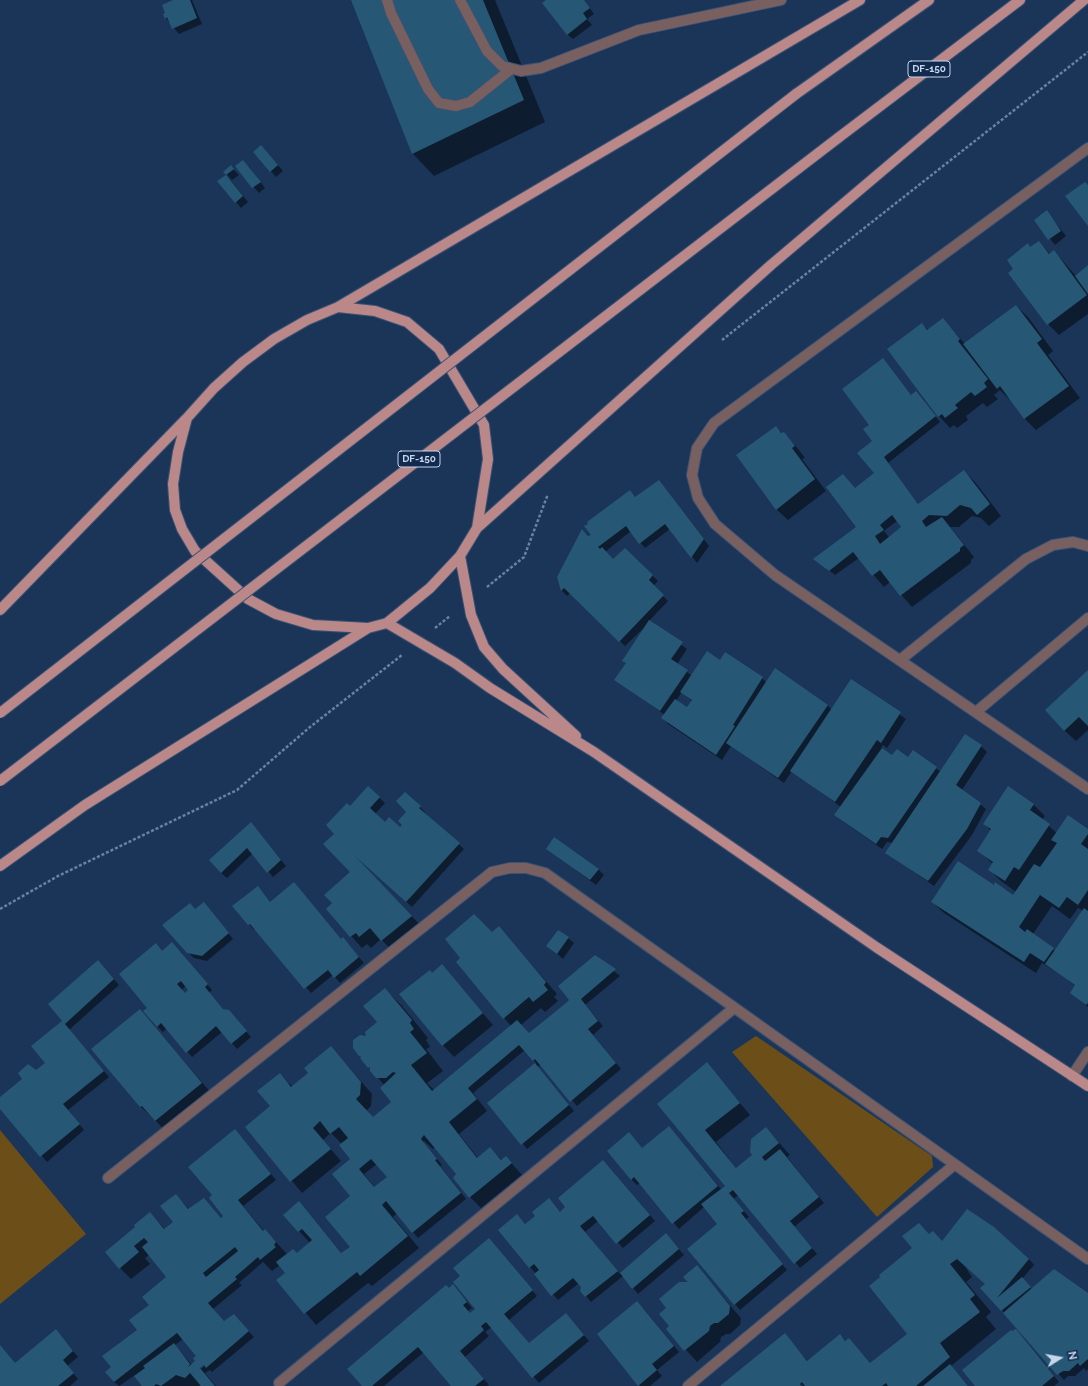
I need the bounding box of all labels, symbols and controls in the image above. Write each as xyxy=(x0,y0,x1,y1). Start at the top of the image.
road number: DF-150 xyxy=(908,61,950,77)
road number: DF-150 xyxy=(398,451,440,467)
north arrow xyxy=(1040,1338,1080,1378)
text: N xyxy=(1065,1350,1079,1361)

